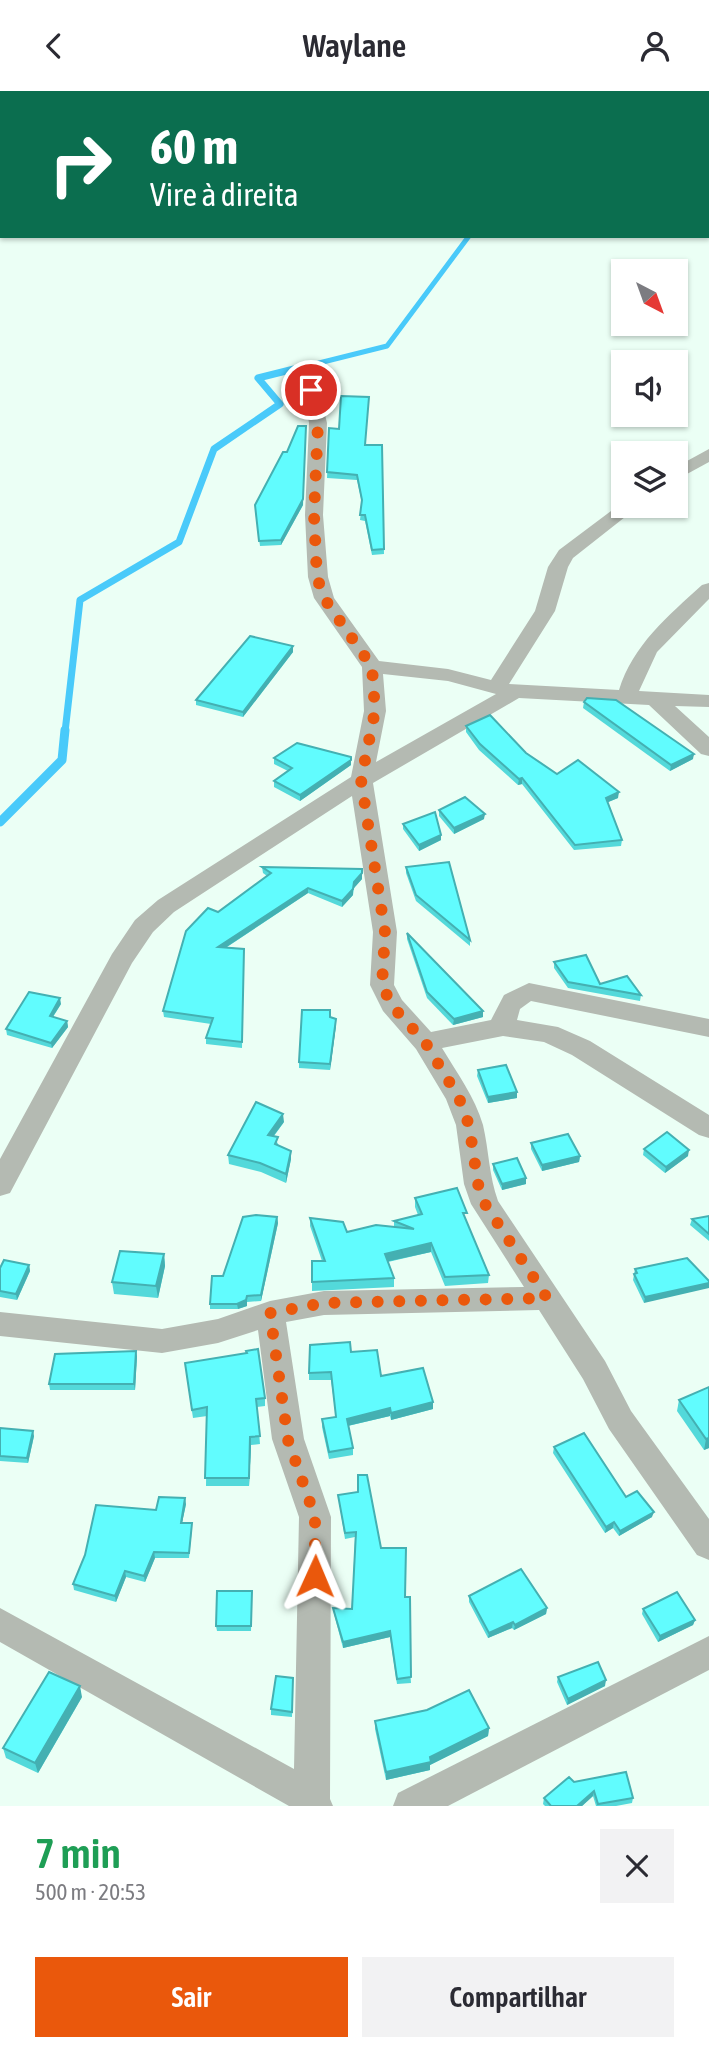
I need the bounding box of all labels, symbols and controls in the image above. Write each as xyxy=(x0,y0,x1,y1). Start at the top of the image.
icon: back xyxy=(35,27,73,65)
text: Waylane xyxy=(303,27,406,64)
icon: person xyxy=(636,27,674,65)
text: 60 m xyxy=(150,118,238,174)
icon: right xyxy=(35,119,126,210)
text: Vire à direita xyxy=(150,176,299,213)
north arrow xyxy=(611,259,688,336)
map controls xyxy=(611,259,688,518)
button: sound xyxy=(611,350,688,427)
pin xyxy=(281,360,341,420)
icon: arrive xyxy=(292,371,330,409)
button: layers xyxy=(611,441,688,518)
position arrow xyxy=(278,1539,352,1613)
text: 7 min xyxy=(35,1829,121,1877)
button: close xyxy=(600,1829,674,1903)
text: 500 m · 20:53 xyxy=(35,1879,146,1905)
button: Sair xyxy=(35,1957,348,2037)
button: Compartilhar xyxy=(362,1957,674,2037)

